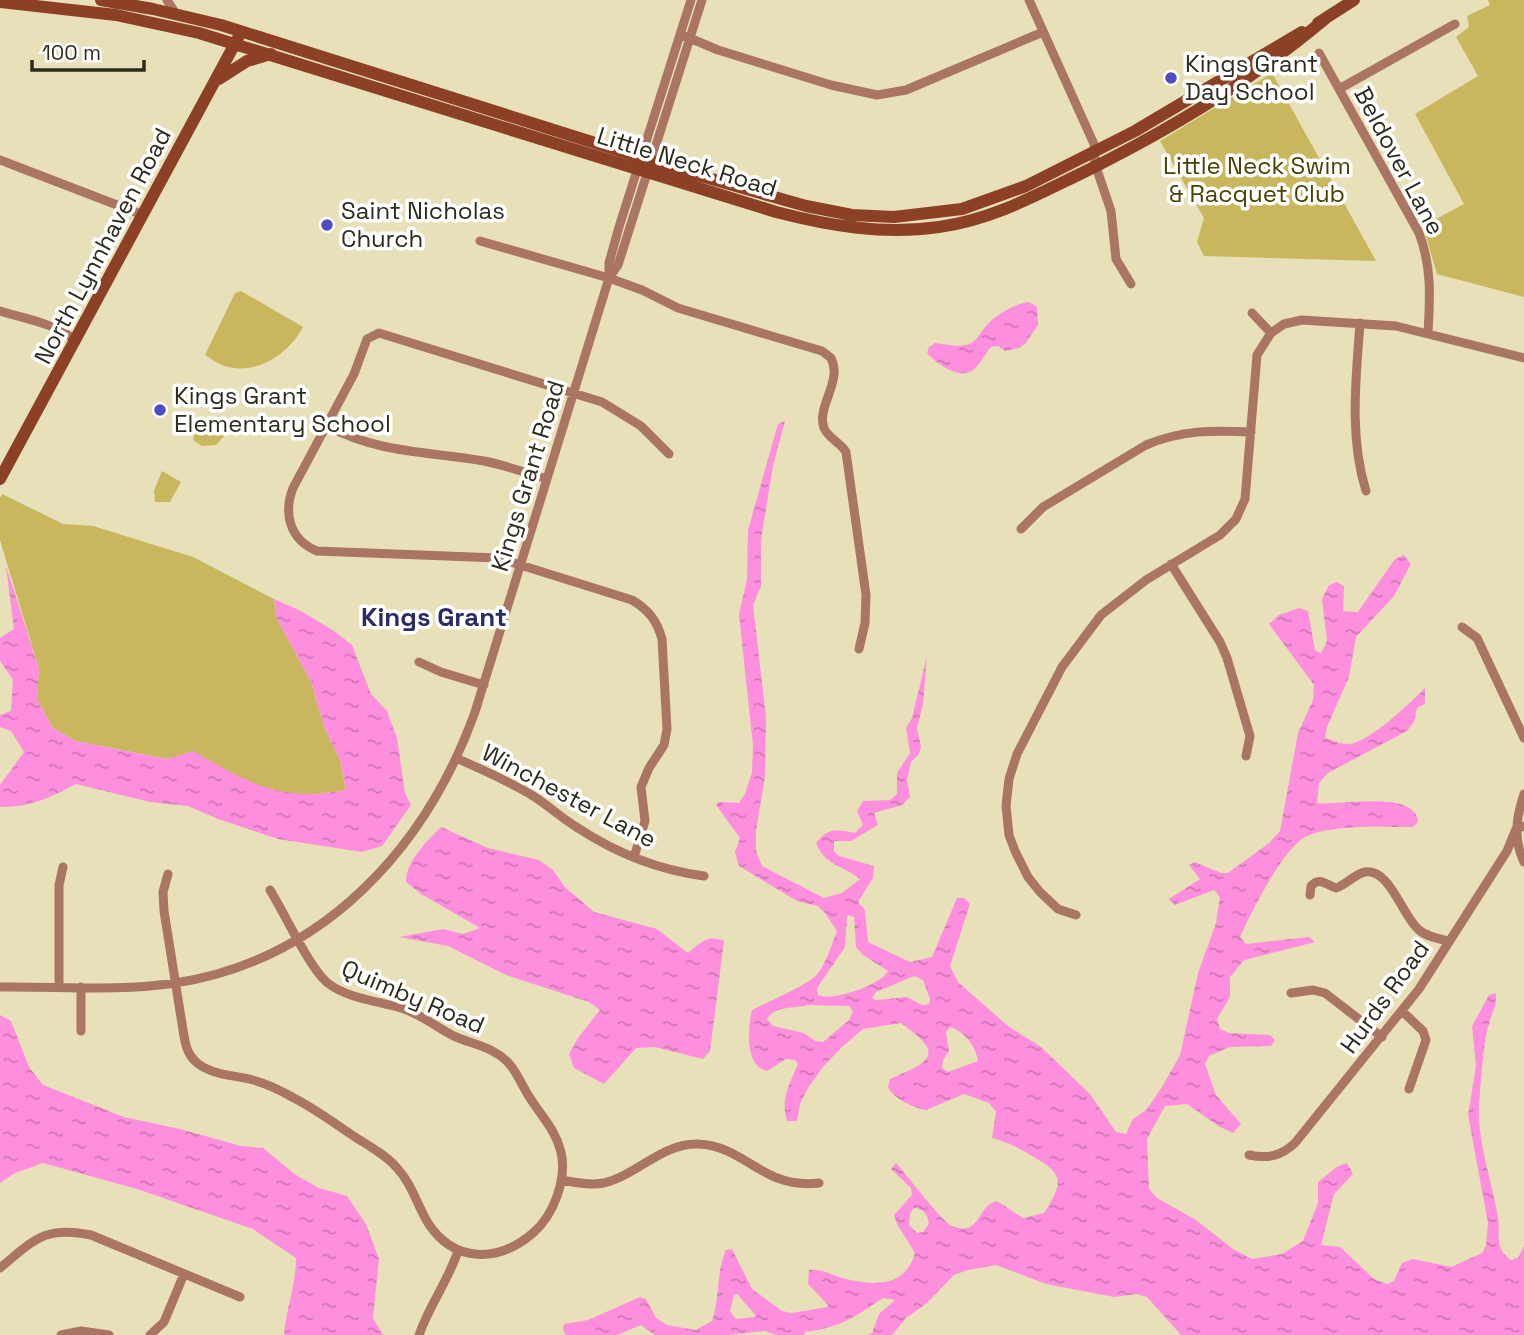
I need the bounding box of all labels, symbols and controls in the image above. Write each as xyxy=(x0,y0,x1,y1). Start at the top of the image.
scale bar xyxy=(32,28,144,72)
text: 100 m xyxy=(42,39,101,66)
place label: Kings Grant Day School xyxy=(1185,48,1318,107)
marker: Kings Grant Day School xyxy=(1163,70,1179,86)
street label: Beldover Lane xyxy=(1347,81,1451,240)
street label: Little Neck Road xyxy=(593,119,781,204)
street label: North Lynnhaven Road xyxy=(27,122,178,369)
park label: Little Neck Swim & Racquet Club xyxy=(1163,150,1351,209)
place label: Saint Nicholas Church xyxy=(341,195,505,254)
marker: Saint Nicholas Church xyxy=(319,217,335,233)
street label: Kings Grant Road xyxy=(484,377,571,575)
place label: Kings Grant Elementary School xyxy=(174,380,391,439)
marker: Kings Grant Elementary School xyxy=(152,402,168,418)
district label: Kings Grant xyxy=(361,600,507,634)
street label: Winchester Lane xyxy=(477,737,662,855)
street label: Hurds Road xyxy=(1333,934,1436,1059)
street label: Quimby Road xyxy=(337,952,489,1041)

